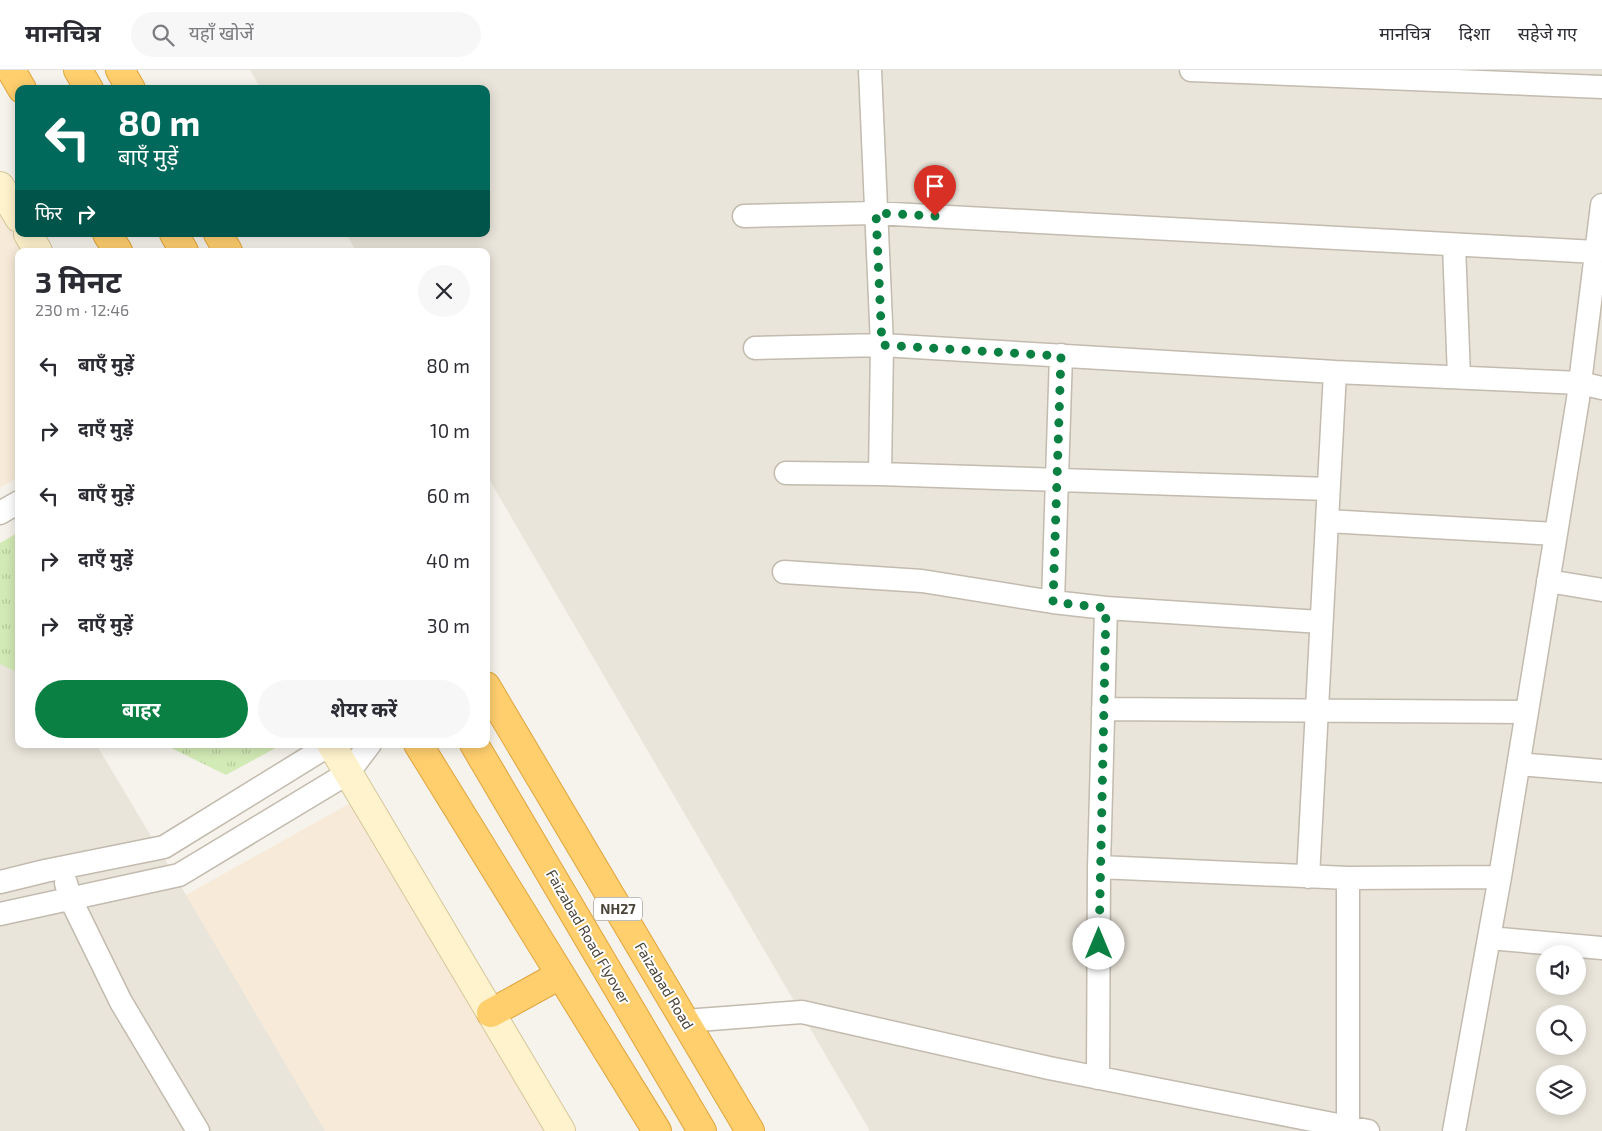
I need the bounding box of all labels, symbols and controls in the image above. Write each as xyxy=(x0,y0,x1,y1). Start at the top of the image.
search box xyxy=(131,12,481,57)
text: मानचित्र xyxy=(25,18,101,47)
icon: search xyxy=(149,21,177,49)
text: यहाँ खोजें xyxy=(189,21,254,44)
text: मानचित्र xyxy=(1379,22,1431,44)
text: दिशा xyxy=(1459,22,1490,44)
text: सहेजे गए xyxy=(1518,22,1577,44)
text: 80 m xyxy=(118,101,200,143)
icon: left xyxy=(35,105,100,170)
text: बाएँ मुड़ें xyxy=(118,143,178,169)
pin xyxy=(914,165,956,216)
icon: arrive xyxy=(921,172,949,200)
icon: right xyxy=(72,200,100,228)
text: फिर xyxy=(35,201,62,224)
text: 3 मिनट xyxy=(35,263,121,299)
button: close xyxy=(418,265,470,317)
text: 230 m · 12:46 xyxy=(35,300,129,319)
icon: left xyxy=(35,352,63,380)
text: बाएँ मुड़ें xyxy=(78,352,134,375)
text: 80 m xyxy=(426,354,470,377)
icon: right xyxy=(35,417,63,445)
text: दाएँ मुड़ें xyxy=(78,417,133,440)
text: 10 m xyxy=(430,419,470,442)
icon: left xyxy=(35,482,63,510)
text: बाएँ मुड़ें xyxy=(78,482,134,505)
text: 60 m xyxy=(427,484,470,507)
icon: right xyxy=(35,547,63,575)
text: दाएँ मुड़ें xyxy=(78,547,133,570)
text: 40 m xyxy=(426,549,470,572)
icon: right xyxy=(35,612,63,640)
text: दाएँ मुड़ें xyxy=(78,612,133,635)
text: 30 m xyxy=(427,614,470,637)
button: बाहर xyxy=(35,680,248,738)
button: शेयर करें xyxy=(258,680,470,738)
street label: Faizabad Road Flyover xyxy=(543,866,635,1007)
road number: NH27 xyxy=(594,898,642,921)
position arrow xyxy=(1072,917,1124,969)
street label: Faizabad Road xyxy=(632,938,698,1032)
map controls xyxy=(1536,945,1586,1115)
button: sound xyxy=(1536,945,1586,995)
button: search xyxy=(1536,1005,1586,1055)
button: layers xyxy=(1536,1065,1586,1115)

